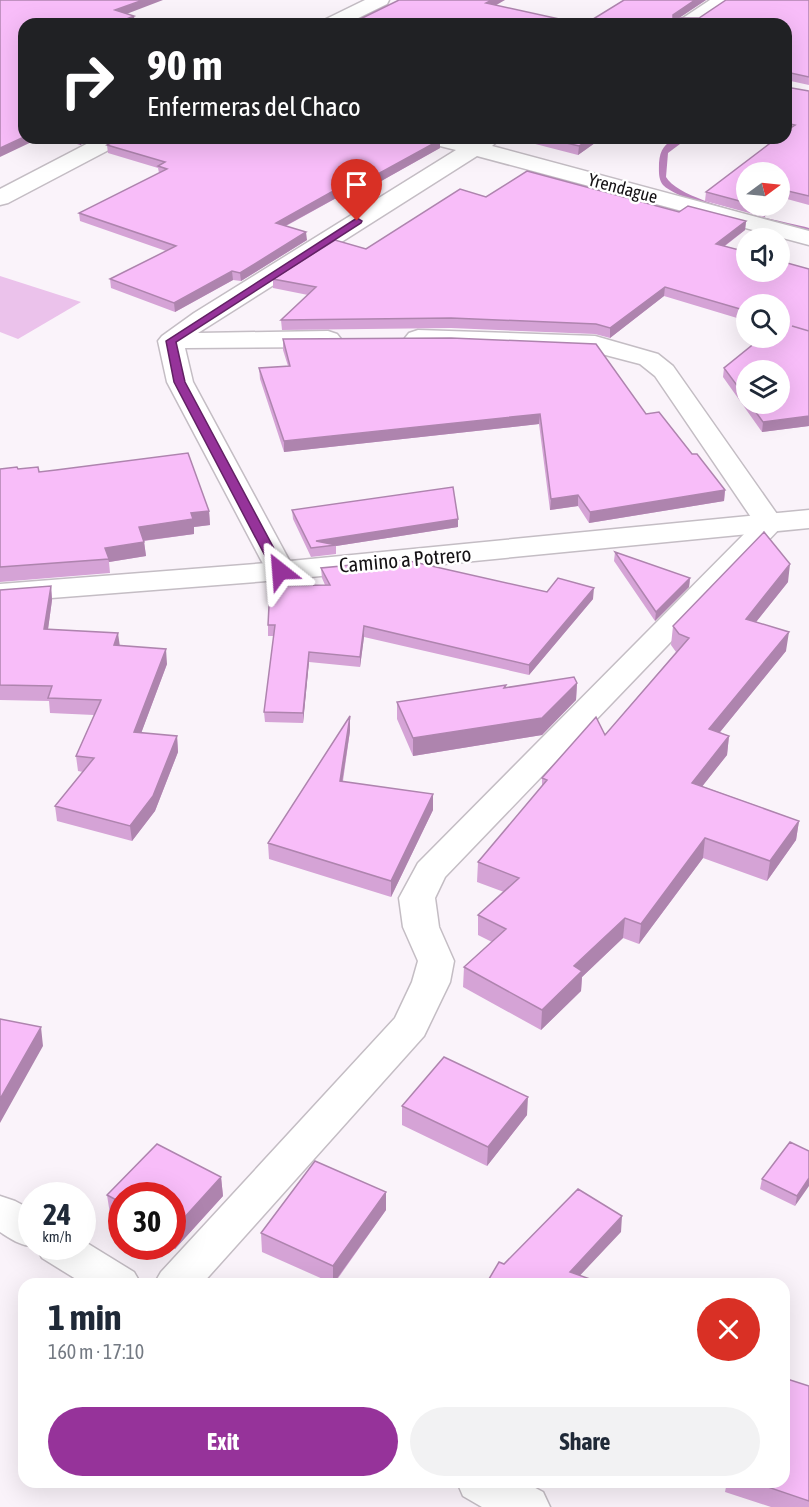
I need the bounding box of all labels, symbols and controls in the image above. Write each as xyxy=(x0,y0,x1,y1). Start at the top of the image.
text: 90 m xyxy=(147,41,222,89)
icon: right xyxy=(48,42,126,120)
text: Enfermeras del Chaco xyxy=(147,91,361,122)
pin xyxy=(331,159,382,221)
north arrow xyxy=(736,162,790,216)
map controls xyxy=(736,162,790,414)
icon: arrive xyxy=(340,168,373,201)
street label: Yrendague xyxy=(586,169,660,207)
button: sound xyxy=(736,228,790,282)
button: search xyxy=(736,294,790,348)
button: layers xyxy=(736,360,790,414)
position arrow xyxy=(248,539,312,603)
street label: Camino a Potrero xyxy=(338,541,472,577)
speed limit sign: 30 xyxy=(108,1182,186,1260)
text: 24 xyxy=(43,1197,71,1231)
text: km/h xyxy=(42,1228,72,1245)
text: 1 min xyxy=(48,1296,122,1338)
button: close xyxy=(697,1298,760,1361)
text: 160 m · 17:10 xyxy=(48,1340,144,1363)
button: Exit xyxy=(48,1407,398,1476)
button: Share xyxy=(410,1407,760,1476)

